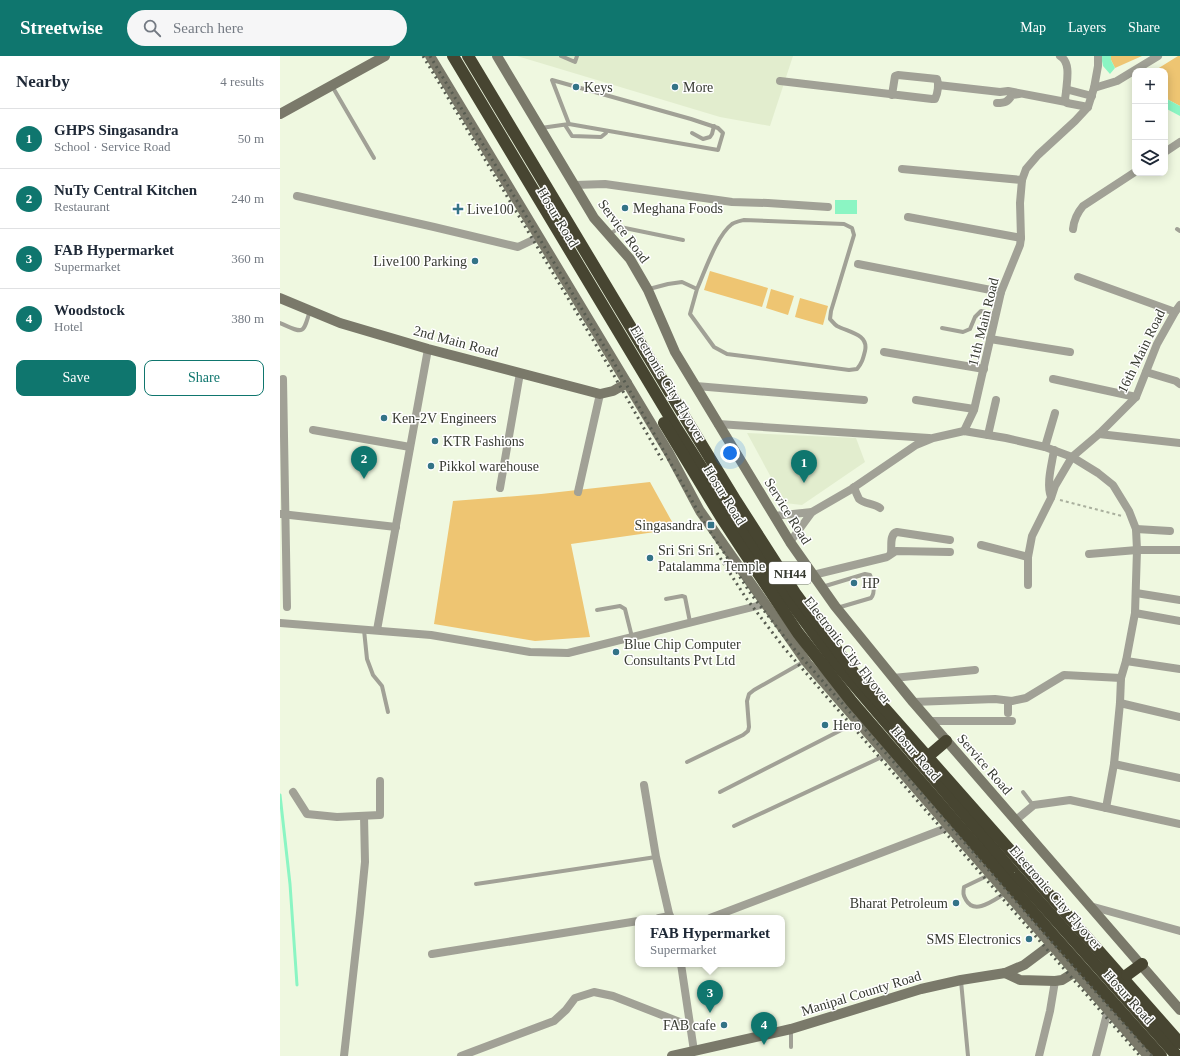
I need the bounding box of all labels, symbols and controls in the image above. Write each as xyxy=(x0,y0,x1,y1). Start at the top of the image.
search box xyxy=(127,10,407,46)
text: Streetwise xyxy=(20,17,103,38)
icon: search xyxy=(141,17,163,39)
text: Search here xyxy=(173,20,243,36)
text: Map xyxy=(1020,20,1046,35)
text: Layers xyxy=(1068,20,1106,35)
text: Share xyxy=(1128,20,1160,35)
map controls xyxy=(1132,68,1168,176)
button: + xyxy=(1132,68,1168,104)
text: Nearby xyxy=(16,72,70,91)
text: 4 results xyxy=(220,74,264,89)
place label: Keys xyxy=(584,80,613,95)
place label: More xyxy=(683,80,713,95)
marker: Keys xyxy=(571,82,581,92)
marker: More xyxy=(670,82,680,92)
button: − xyxy=(1132,104,1168,140)
text: GHPS Singasandra xyxy=(54,122,179,138)
text: 1 xyxy=(26,131,32,146)
text: 50 m xyxy=(238,131,264,146)
text: School · Service Road xyxy=(54,139,171,154)
button: layers xyxy=(1132,140,1168,176)
text: NuTy Central Kitchen xyxy=(54,182,197,198)
street label: Hosur Road xyxy=(534,185,581,250)
text: 2 xyxy=(26,191,32,206)
text: 240 m xyxy=(231,191,264,206)
street label: Service Road xyxy=(595,197,652,266)
text: Restaurant xyxy=(54,199,110,214)
place label: Meghana Foods xyxy=(633,201,723,216)
place label: Live100 xyxy=(467,202,514,217)
marker: Live100 xyxy=(452,203,464,215)
marker: Meghana Foods xyxy=(620,203,630,213)
text: FAB Hypermarket xyxy=(54,242,174,258)
text: 3 xyxy=(26,251,32,266)
text: 360 m xyxy=(231,251,264,266)
place label: Live100 Parking xyxy=(373,254,467,269)
marker: Live100 Parking xyxy=(470,256,480,266)
text: Supermarket xyxy=(54,259,120,274)
street label: 11th Main Road xyxy=(965,276,1002,368)
text: Woodstock xyxy=(54,302,125,318)
street label: 16th Main Road xyxy=(1115,307,1168,395)
text: 4 xyxy=(26,311,32,326)
text: 380 m xyxy=(231,311,264,326)
text: Hotel xyxy=(54,319,83,334)
street label: 2nd Main Road xyxy=(412,323,500,360)
street label: Electronic City Flyover xyxy=(627,323,708,444)
button: Save xyxy=(16,360,136,396)
button: Share xyxy=(144,360,264,396)
place label: Ken-2V Engineers xyxy=(392,411,496,426)
marker: Ken-2V Engineers xyxy=(379,413,389,423)
place label: KTR Fashions xyxy=(443,434,524,449)
marker: KTR Fashions xyxy=(430,436,440,446)
your location xyxy=(720,443,740,463)
pin: 2 xyxy=(351,446,377,479)
pin: 1 xyxy=(791,450,817,483)
place label: Pikkol warehouse xyxy=(439,459,539,474)
marker: Pikkol warehouse xyxy=(426,461,436,471)
street label: Hosur Road xyxy=(700,463,749,528)
street label: Service Road xyxy=(761,475,814,547)
place label: Singasandra xyxy=(635,518,704,533)
marker: Singasandra xyxy=(706,520,716,530)
place label: Sri Sri Sri Patalamma Temple xyxy=(658,543,765,574)
marker: Sri Sri Sri Patalamma Temple xyxy=(645,553,655,563)
road number: NH44 xyxy=(769,562,811,584)
place label: HP xyxy=(862,576,880,591)
marker: HP xyxy=(849,578,859,588)
street label: Electronic City Flyover xyxy=(801,594,894,707)
place label: Blue Chip Computer Consultants Pvt Ltd xyxy=(624,637,741,668)
marker: Blue Chip Computer Consultants Pvt Ltd xyxy=(611,647,621,657)
place label: Hero xyxy=(833,718,861,733)
marker: Hero xyxy=(820,720,830,730)
street label: Hosur Road xyxy=(888,723,943,784)
street label: Service Road xyxy=(954,731,1015,798)
street label: Electronic City Flyover xyxy=(1007,843,1105,952)
place label: Bharat Petroleum xyxy=(850,896,948,911)
marker: Bharat Petroleum xyxy=(951,898,961,908)
popup xyxy=(635,915,785,967)
text: FAB Hypermarket xyxy=(650,925,770,941)
place label: SMS Electronics xyxy=(927,932,1021,947)
marker: SMS Electronics xyxy=(1024,934,1034,944)
text: Supermarket xyxy=(650,942,716,957)
street label: Hosur Road xyxy=(1101,967,1157,1027)
street label: Manipal County Road xyxy=(799,968,923,1019)
pin: 3 xyxy=(697,980,723,1013)
pin: 4 xyxy=(751,1012,777,1045)
place label: FAB cafe xyxy=(663,1018,716,1033)
marker: FAB cafe xyxy=(719,1020,729,1030)

